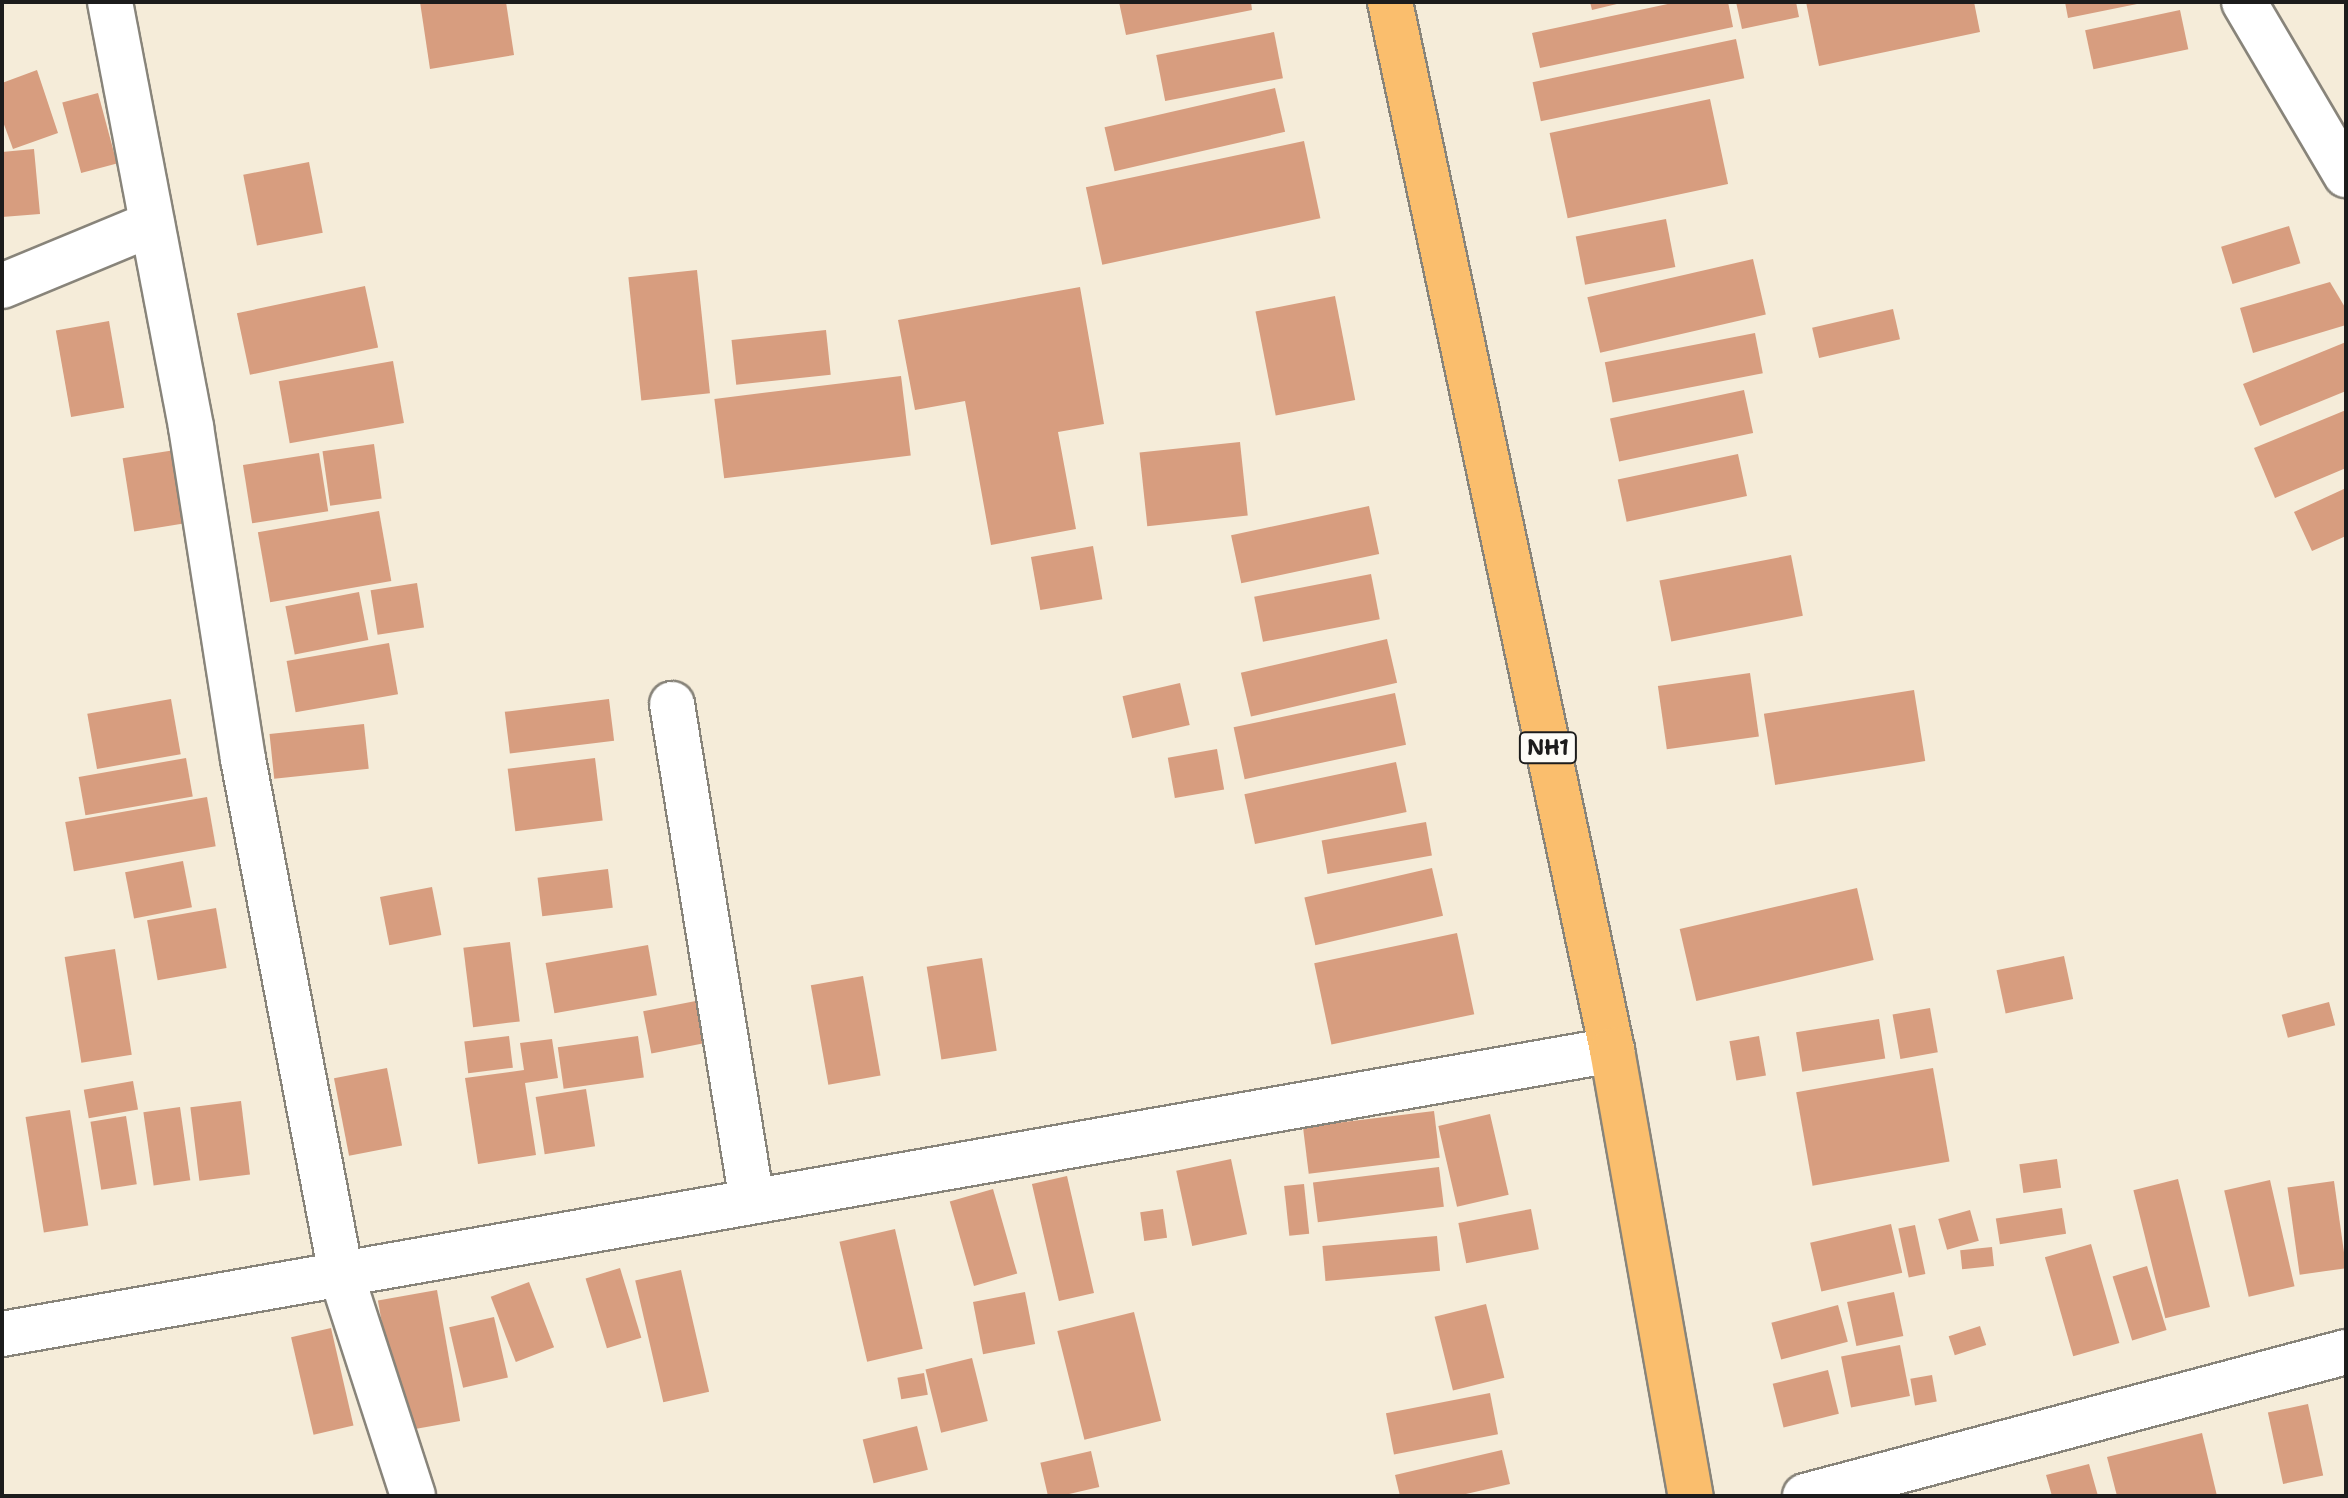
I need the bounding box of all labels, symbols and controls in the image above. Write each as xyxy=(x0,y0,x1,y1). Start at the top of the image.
road number: NH1 xyxy=(1518,730,1578,766)

